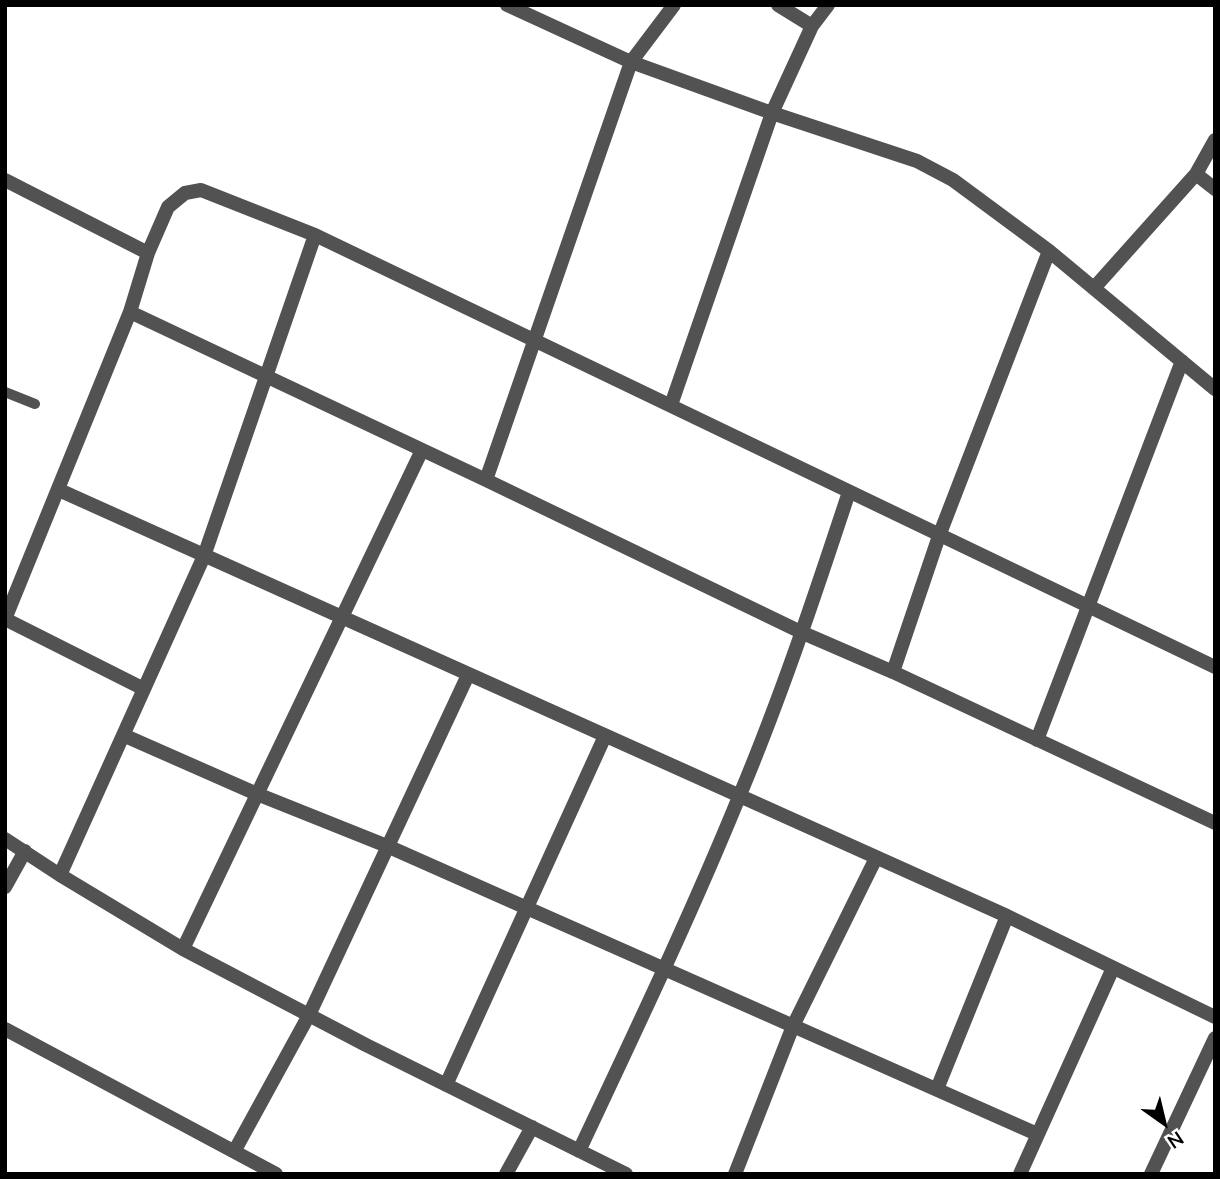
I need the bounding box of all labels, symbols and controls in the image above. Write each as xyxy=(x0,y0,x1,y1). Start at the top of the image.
north arrow xyxy=(1129,1088,1199,1158)
text: N xyxy=(1163,1126,1188,1154)

